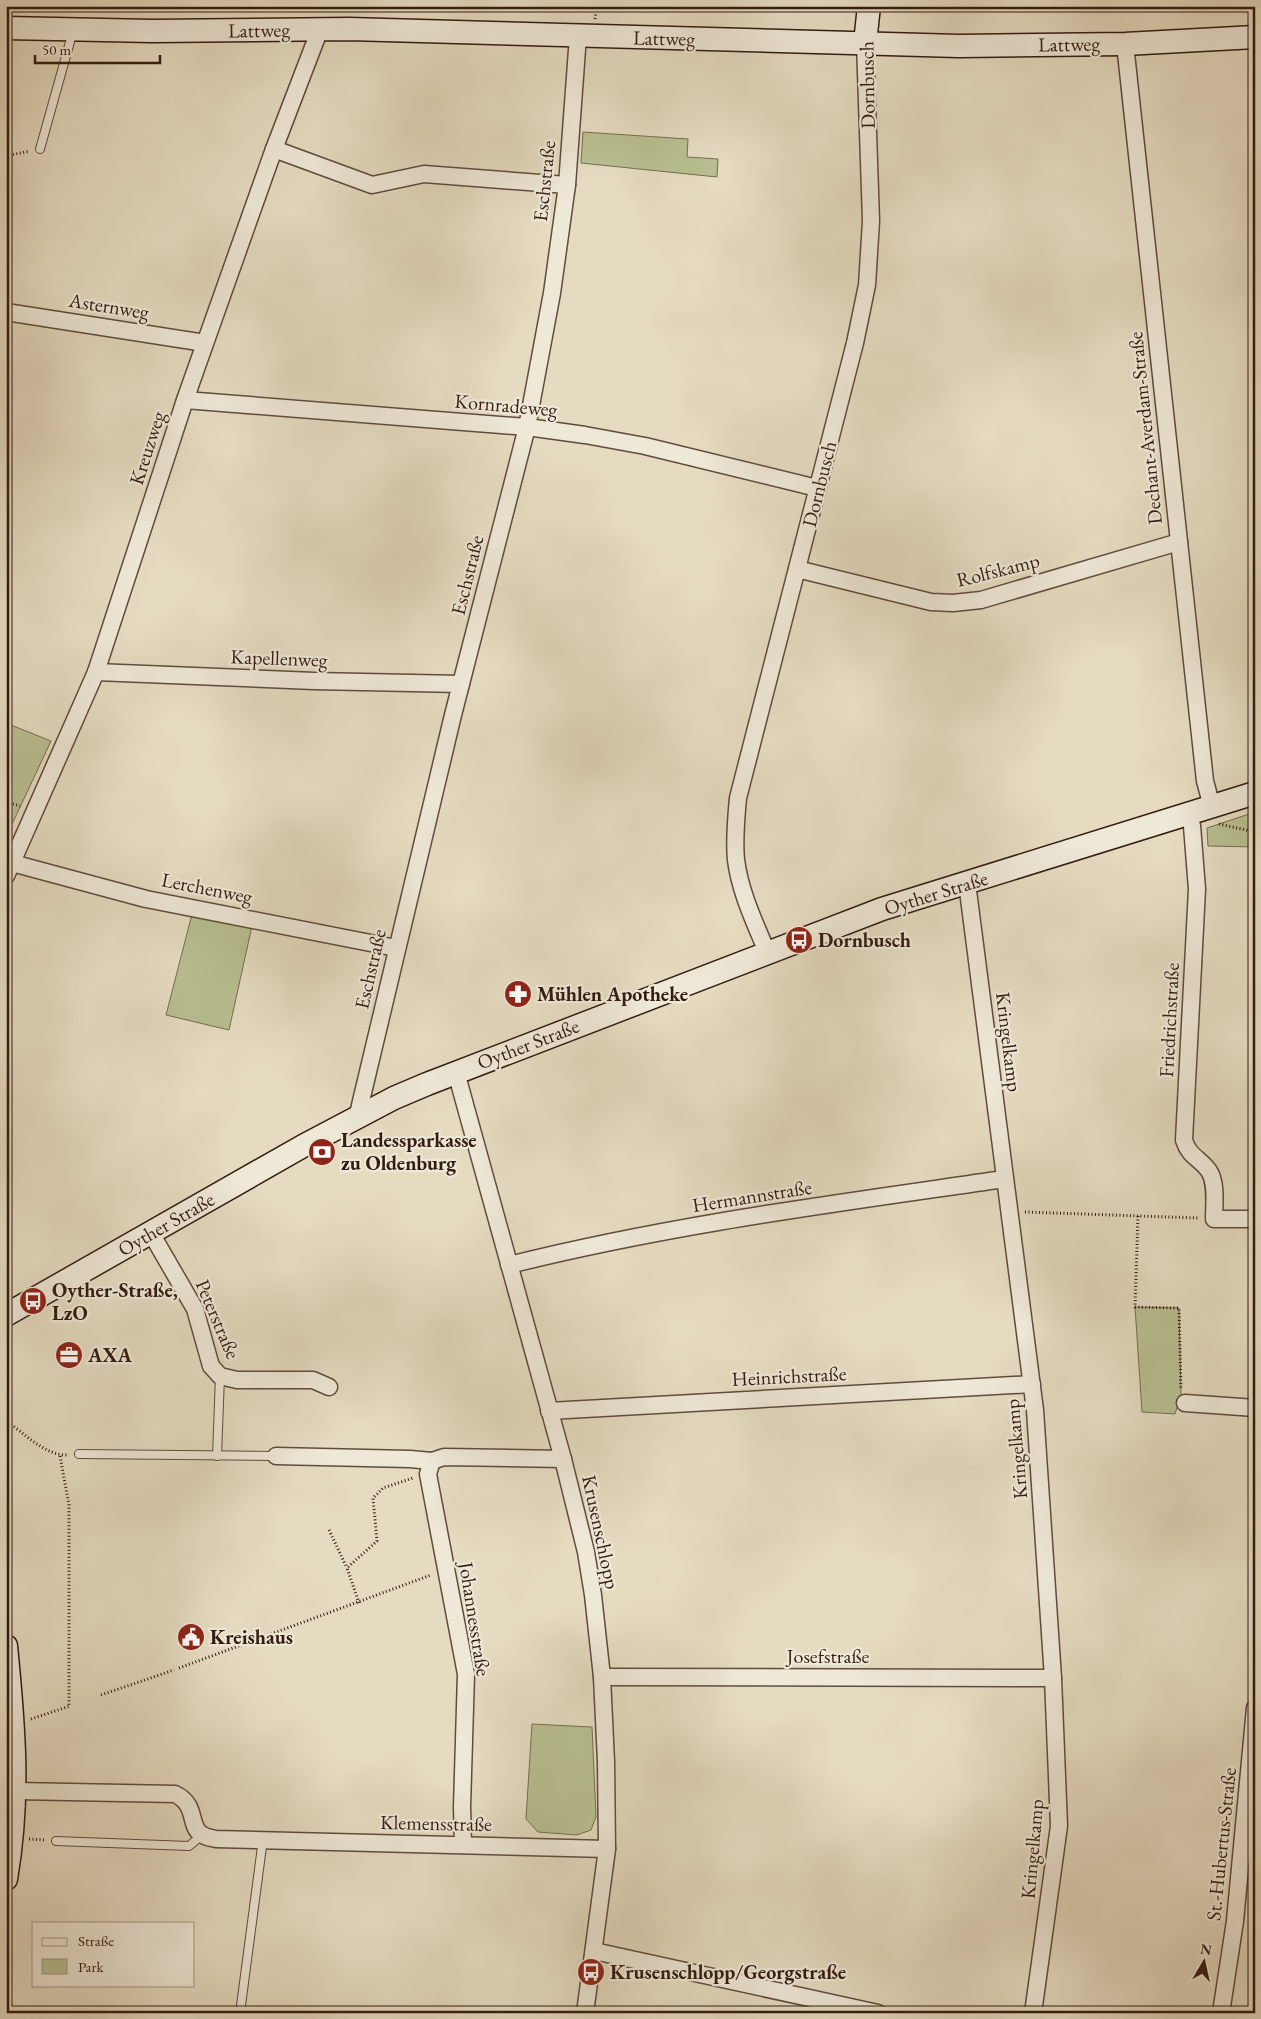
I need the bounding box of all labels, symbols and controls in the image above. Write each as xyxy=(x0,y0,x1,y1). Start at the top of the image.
street label: Lattweg xyxy=(228,16,290,44)
street label: Lattweg xyxy=(633,24,695,52)
street label: Lattweg xyxy=(1038,30,1100,58)
scale bar xyxy=(35,32,160,64)
text: 50 m xyxy=(42,40,71,59)
street label: Dornbusch xyxy=(853,41,881,129)
street label: Eschstraße xyxy=(527,139,561,223)
street label: Asternweg xyxy=(66,287,151,325)
street label: Dechant-Averdam-Straße xyxy=(1122,330,1168,526)
street label: Kornradeweg xyxy=(454,388,559,422)
street label: Kreuzweg xyxy=(123,408,171,488)
street label: Dornbusch xyxy=(796,438,842,530)
street label: Eschstraße xyxy=(445,532,490,618)
street label: Rolfskamp xyxy=(954,547,1042,593)
street label: Kapellenweg xyxy=(230,643,328,673)
street label: Oyther Straße xyxy=(881,865,991,921)
street label: Lerchenweg xyxy=(159,866,255,910)
bus stop icon: Dornbusch xyxy=(784,925,814,955)
street label: Eschstraße xyxy=(348,926,392,1012)
place label: Dornbusch xyxy=(818,927,911,953)
street label: Friedrichstraße xyxy=(1153,962,1185,1078)
pharmacy icon: Mühlen Apotheke xyxy=(503,979,533,1009)
place label: Mühlen Apotheke xyxy=(537,981,688,1007)
street label: Kringelkamp xyxy=(990,991,1028,1093)
street label: Oyther Straße xyxy=(473,1013,583,1075)
place label: Landessparkasse zu Oldenburg xyxy=(341,1127,477,1176)
bank icon: Landessparkasse zu Oldenburg xyxy=(307,1137,337,1167)
street label: Hermannstraße xyxy=(690,1174,814,1218)
street label: Oyther Straße xyxy=(113,1186,219,1262)
street label: Peterstraße xyxy=(190,1275,246,1363)
place label: Oyther-Straße, LzO xyxy=(52,1277,178,1326)
bus stop icon: Oyther-Straße, LzO xyxy=(18,1286,48,1316)
office icon: AXA xyxy=(54,1340,84,1370)
place label: AXA xyxy=(87,1342,132,1368)
street label: Heinrichstraße xyxy=(731,1360,847,1392)
street label: Kringelkamp xyxy=(999,1398,1033,1500)
street label: Krusenschlopp xyxy=(576,1473,626,1591)
street label: Johannesstraße xyxy=(453,1558,497,1678)
public building icon: Kreishaus xyxy=(176,1622,206,1652)
place label: Kreishaus xyxy=(210,1624,293,1650)
street label: Josefstraße xyxy=(785,1643,869,1669)
street label: St.-Hubertus-Straße xyxy=(1200,1766,1242,1922)
street label: Kringelkamp xyxy=(1015,1798,1049,1900)
street label: Klemensstraße xyxy=(380,1809,492,1837)
legend xyxy=(32,1922,195,1986)
text: Straße xyxy=(78,1931,114,1950)
north arrow xyxy=(1178,1936,1228,1986)
text: N xyxy=(1199,1939,1214,1959)
text: Park xyxy=(78,1957,105,1976)
bus stop icon: Krusenschlopp/Georgstraße xyxy=(576,1957,606,1987)
place label: Krusenschlopp/Georgstraße xyxy=(610,1959,846,1985)

